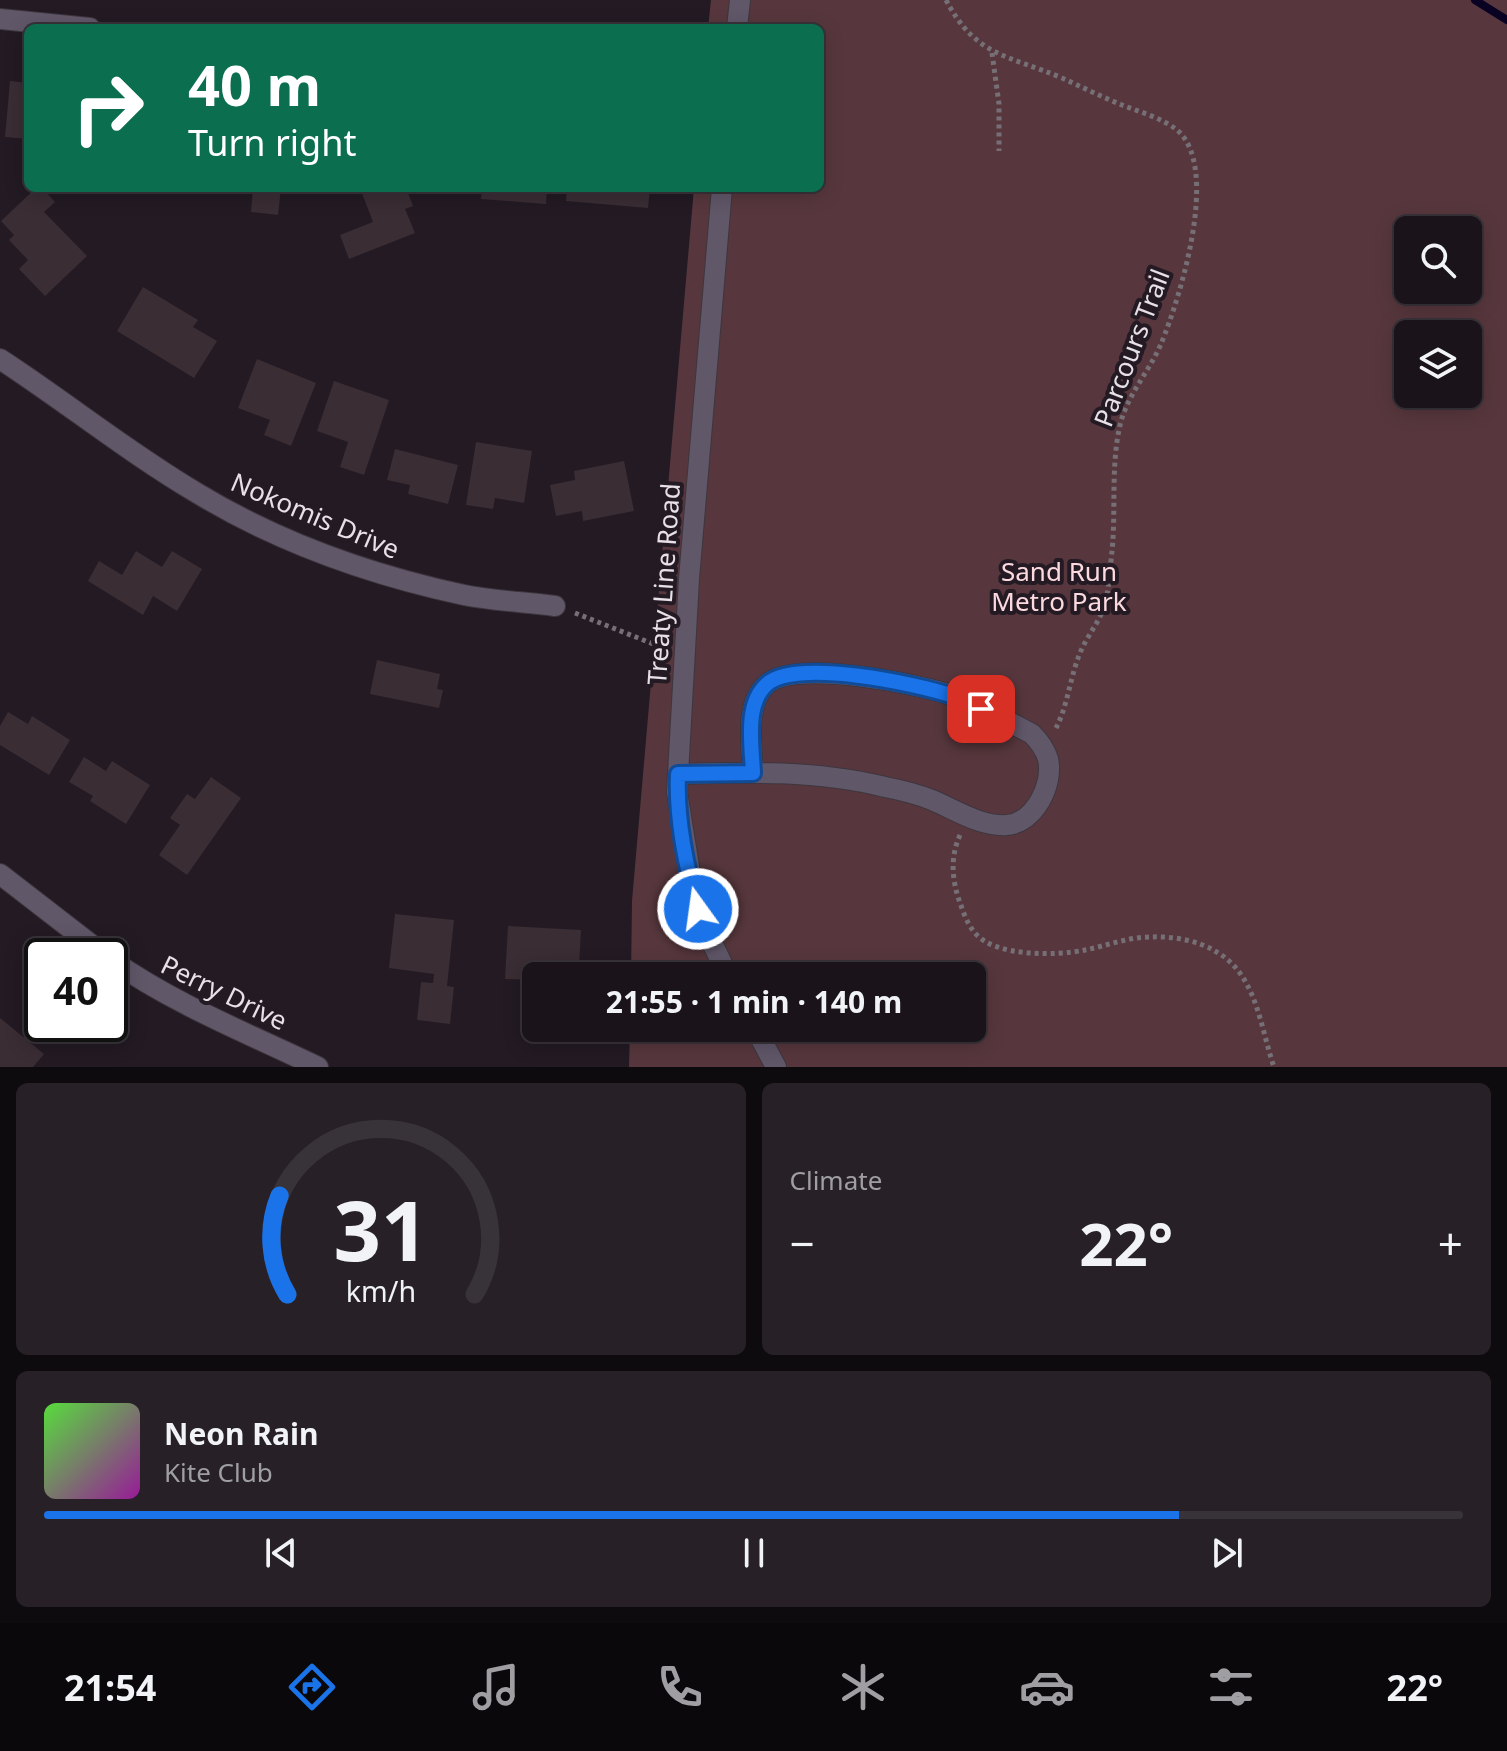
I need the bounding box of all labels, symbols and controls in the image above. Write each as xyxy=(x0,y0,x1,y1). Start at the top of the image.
text: 40 m xyxy=(188,46,321,122)
icon: right xyxy=(56,56,160,160)
text: Turn right xyxy=(188,118,356,167)
map controls xyxy=(1394,216,1482,408)
button: search xyxy=(1394,216,1482,304)
street label: Parcours Trail xyxy=(1084,264,1178,432)
button: layers xyxy=(1394,320,1482,408)
street label: Nokomis Drive xyxy=(226,463,405,567)
street label: Treaty Line Road xyxy=(638,482,688,686)
park label: Sand Run Metro Park xyxy=(991,553,1127,619)
pin xyxy=(947,675,1015,743)
icon: arrive xyxy=(959,687,1003,731)
position arrow xyxy=(656,867,740,951)
speed limit sign: 40 xyxy=(24,938,128,1042)
street label: Perry Drive xyxy=(155,946,294,1038)
text: 21:55 · 1 min · 140 m xyxy=(606,981,902,1022)
text: Climate xyxy=(790,1162,882,1198)
text: 31 xyxy=(333,1172,428,1285)
text: 22° xyxy=(1079,1202,1173,1284)
text: − xyxy=(790,1213,815,1273)
text: + xyxy=(1438,1213,1463,1273)
text: km/h xyxy=(346,1271,416,1310)
text: Neon Rain xyxy=(164,1413,318,1454)
text: Kite Club xyxy=(164,1454,273,1490)
icon: previous xyxy=(259,1531,303,1575)
icon: pause xyxy=(732,1531,776,1575)
icon: next xyxy=(1205,1531,1249,1575)
icon: directions xyxy=(284,1659,340,1715)
icon: music xyxy=(468,1659,524,1715)
icon: phone xyxy=(652,1659,708,1715)
icon: climate xyxy=(835,1659,891,1715)
icon: car xyxy=(1019,1659,1075,1715)
icon: filters xyxy=(1203,1659,1259,1715)
text: 21:54 xyxy=(64,1663,156,1712)
text: 22° xyxy=(1387,1663,1443,1712)

